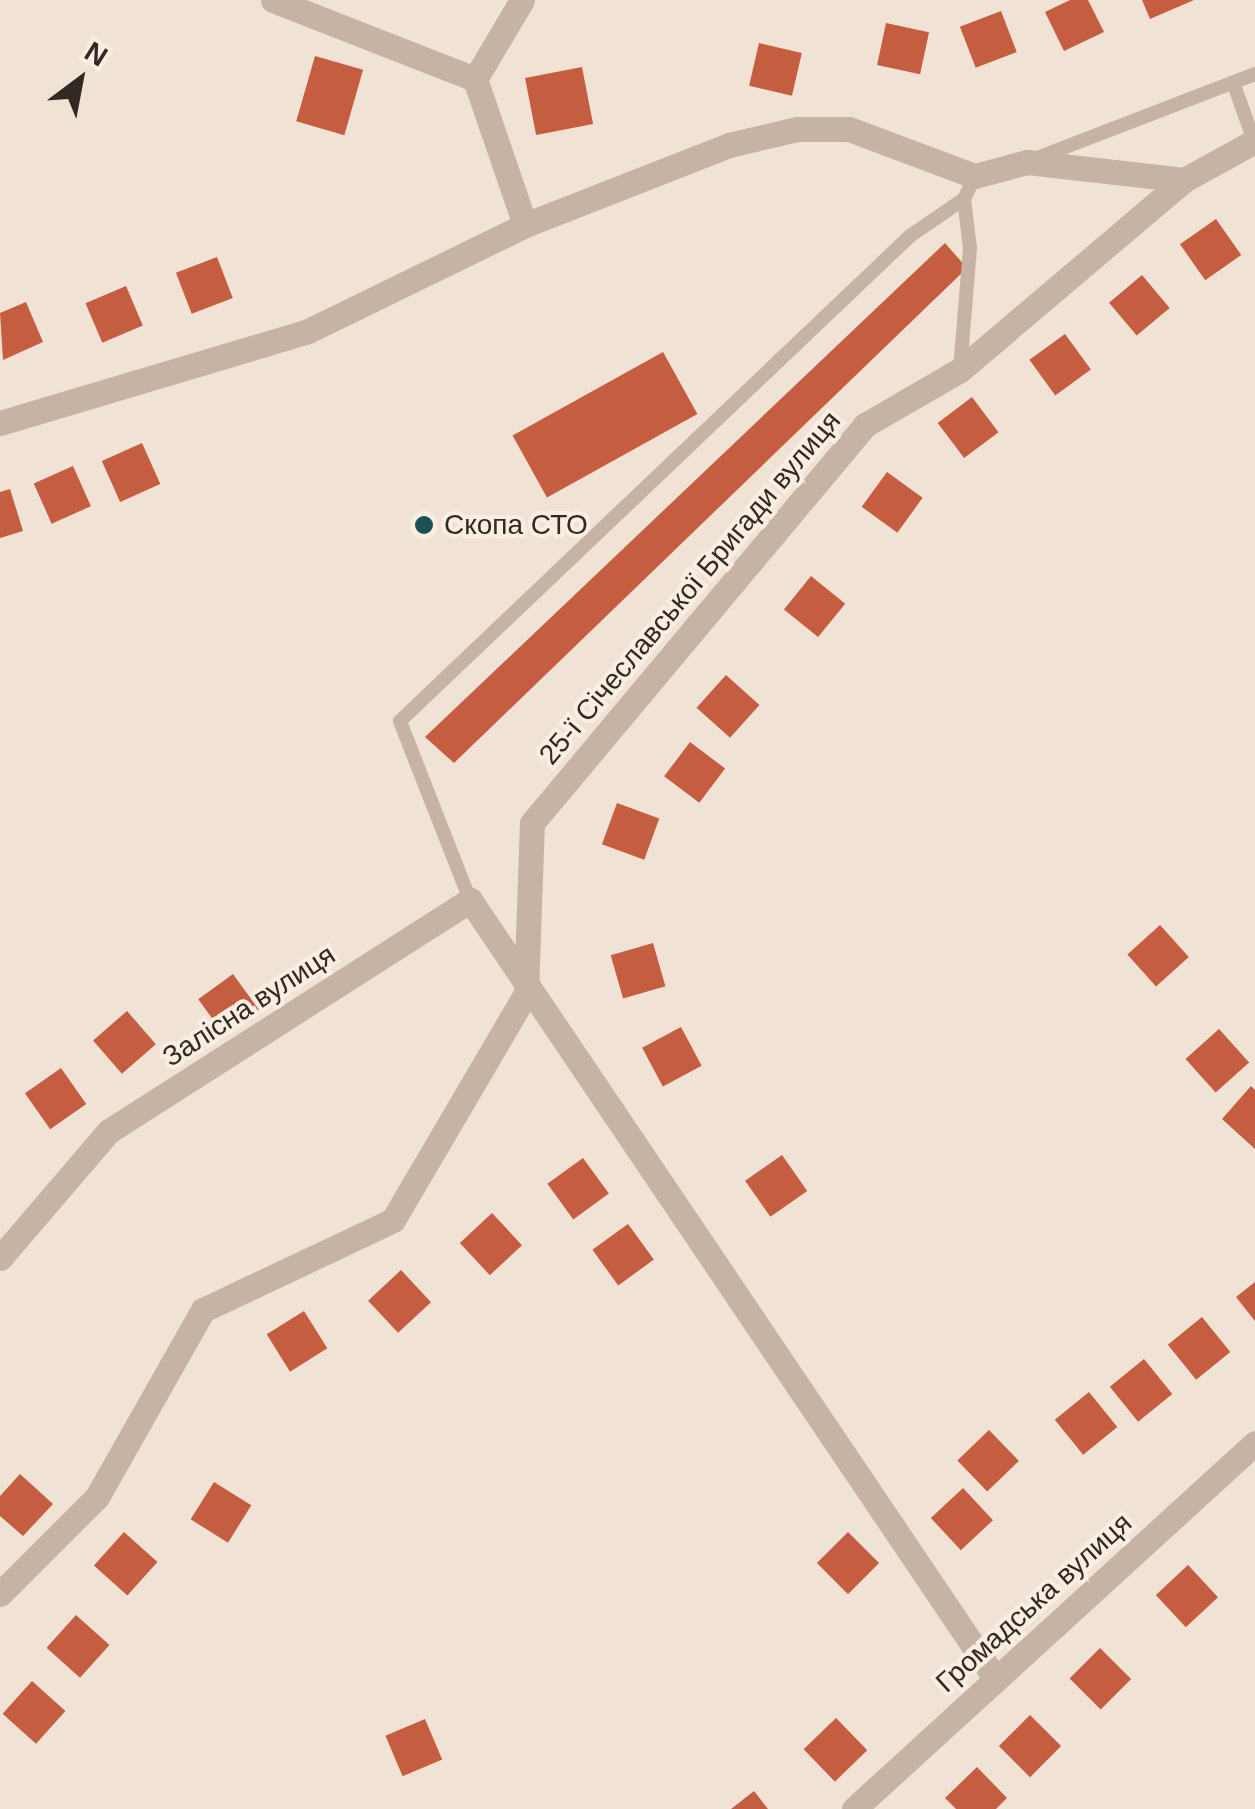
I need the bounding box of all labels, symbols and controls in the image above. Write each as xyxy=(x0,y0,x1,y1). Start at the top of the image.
north arrow xyxy=(30,30,130,130)
text: N xyxy=(79,36,113,73)
street label: 25-ї Січеславської Бригади вулиця xyxy=(532,405,848,771)
place label: Скопа СТО xyxy=(444,508,588,542)
marker: Скопа СТО xyxy=(413,514,435,536)
street label: Залісна вулиця xyxy=(157,938,341,1074)
street label: Громадська вулиця xyxy=(929,1506,1139,1700)

